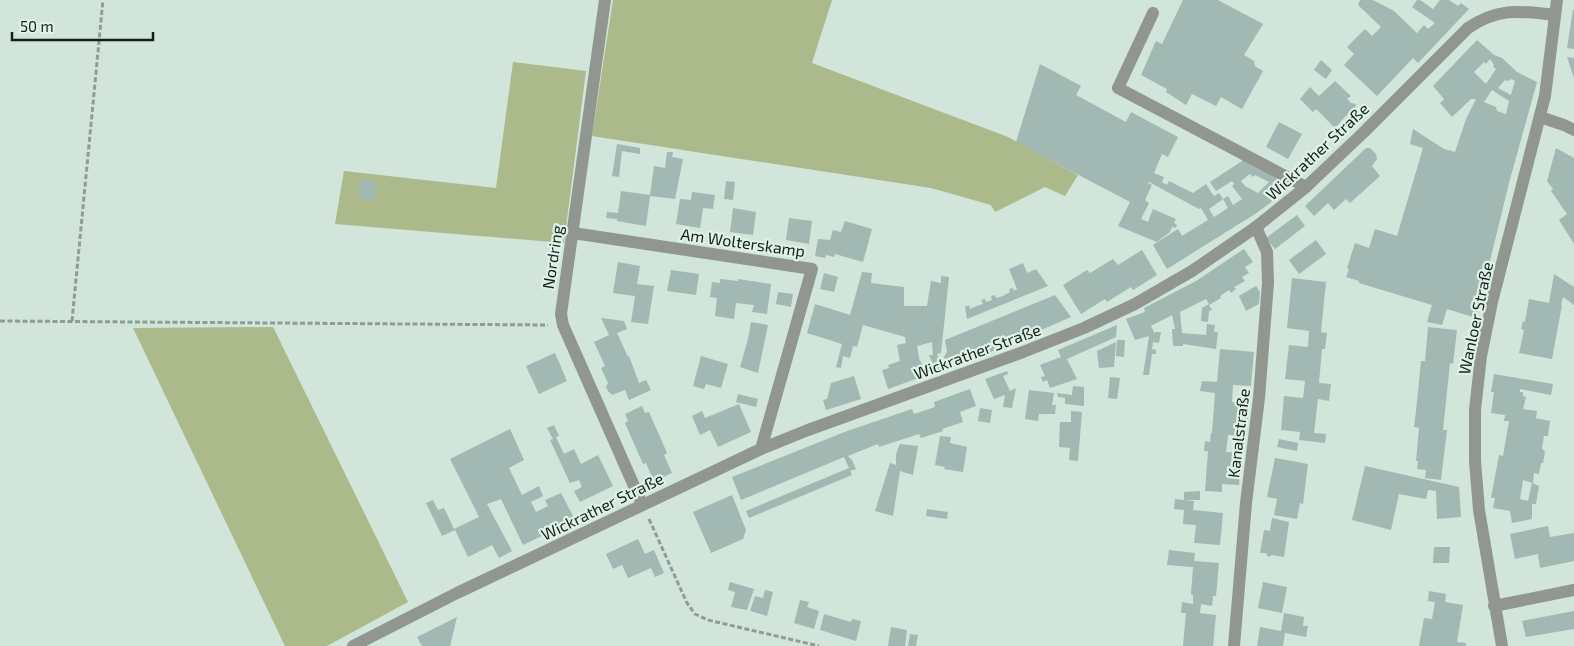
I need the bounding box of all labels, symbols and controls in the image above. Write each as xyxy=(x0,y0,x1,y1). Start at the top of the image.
scale bar xyxy=(12,10,154,42)
text: 50 m xyxy=(20,17,54,35)
street label: Wickrather Straße xyxy=(1262,99,1372,203)
street label: Nordring xyxy=(538,224,566,290)
street label: Am Wolterskamp xyxy=(680,224,806,260)
street label: Wanloer Straße xyxy=(1454,260,1496,376)
street label: Wickrather Straße xyxy=(911,319,1043,383)
street label: Kanalstraße xyxy=(1223,387,1253,479)
street label: Wickrather Straße xyxy=(538,468,666,544)

